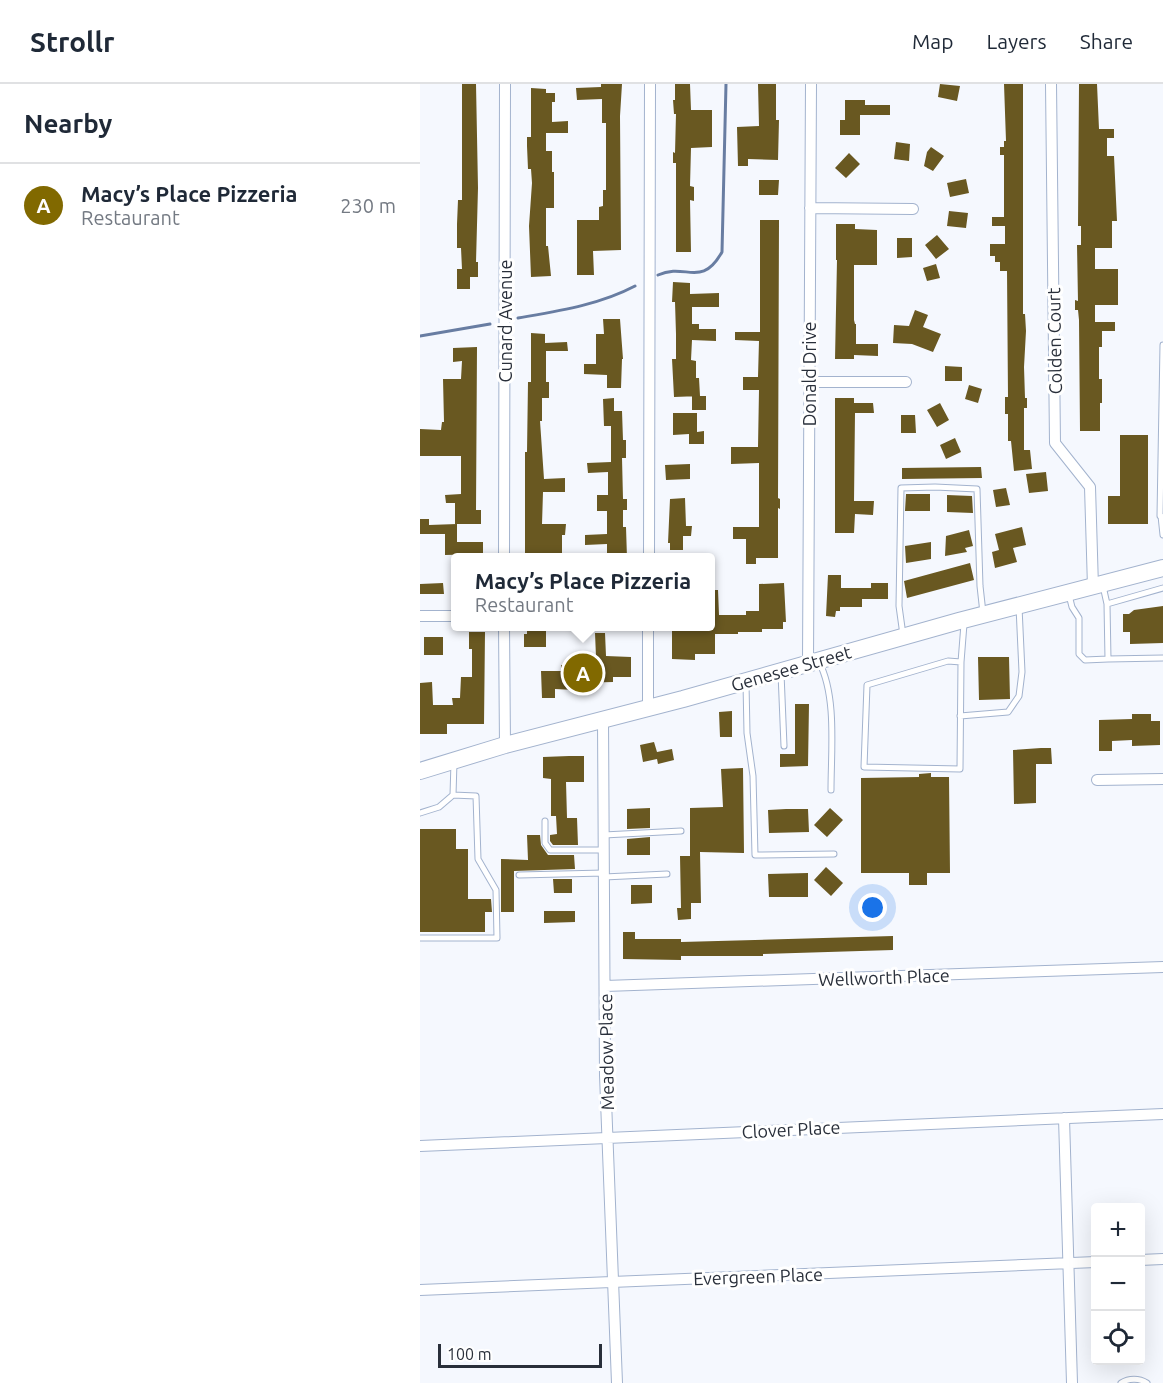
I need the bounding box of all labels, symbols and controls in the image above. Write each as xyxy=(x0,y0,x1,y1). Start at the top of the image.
text: Strollr xyxy=(30,26,115,57)
text: Map xyxy=(912,29,953,53)
text: Layers xyxy=(986,29,1047,53)
text: Share xyxy=(1080,29,1133,53)
text: Nearby xyxy=(24,109,112,138)
text: Macy’s Place Pizzeria xyxy=(81,181,298,206)
text: A xyxy=(36,194,51,217)
text: 230 m xyxy=(340,194,396,217)
text: Restaurant xyxy=(81,206,180,229)
street label: Cunard Avenue xyxy=(495,260,515,382)
street label: Colden Court xyxy=(1043,287,1065,395)
street label: Donald Drive xyxy=(799,322,819,426)
popup xyxy=(451,553,715,631)
text: Macy’s Place Pizzeria xyxy=(475,568,691,593)
text: Restaurant xyxy=(475,593,574,616)
street label: Genesee Street xyxy=(729,641,853,695)
pin: A xyxy=(564,650,602,696)
your location xyxy=(858,893,887,922)
street label: Wellworth Place xyxy=(818,965,950,989)
street label: Meadow Place xyxy=(595,993,617,1111)
street label: Clover Place xyxy=(741,1116,841,1142)
map controls xyxy=(1091,1203,1145,1365)
button: + xyxy=(1091,1203,1145,1257)
button: − xyxy=(1091,1257,1145,1311)
street label: Evergreen Place xyxy=(693,1264,823,1288)
button: locate xyxy=(1091,1311,1145,1365)
scale bar xyxy=(438,1341,602,1368)
text: 100 m xyxy=(447,1345,492,1363)

